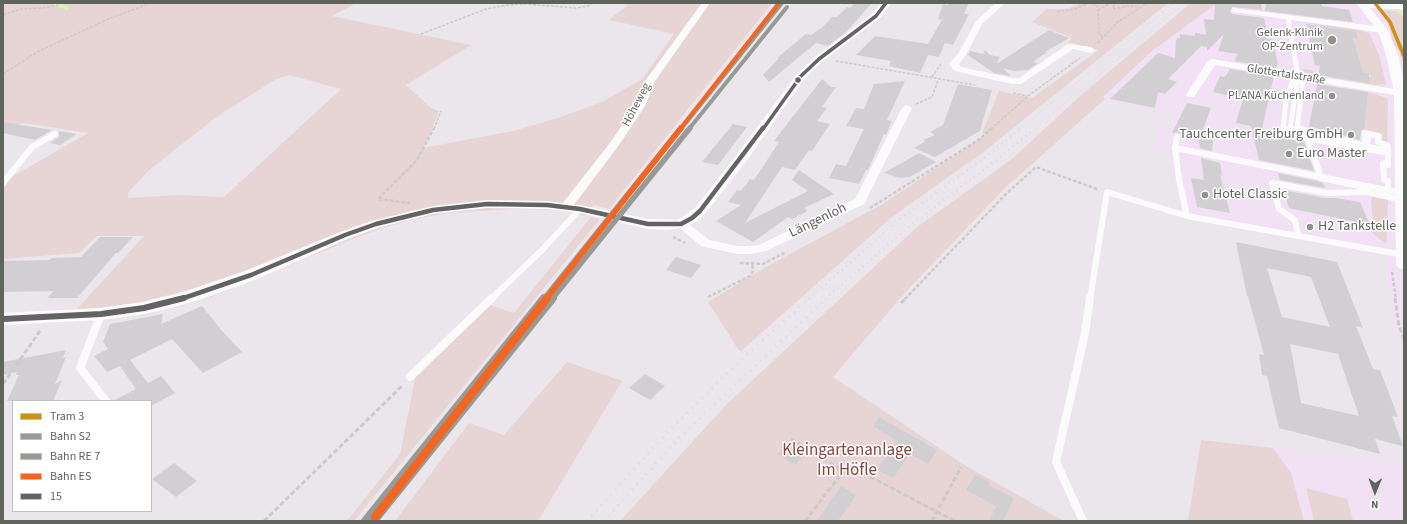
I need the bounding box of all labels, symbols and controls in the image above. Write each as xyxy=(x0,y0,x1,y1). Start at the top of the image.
place label: Gelenk-Klinik OP-Zentrum xyxy=(1257,26,1323,54)
marker: Gelenk-Klinik OP-Zentrum xyxy=(1326,34,1338,46)
street label: Glottertalstraße xyxy=(1246,62,1326,88)
unlabelled marker xyxy=(793,75,803,85)
street label: Höheweg xyxy=(620,81,654,129)
place label: PLANA Küchenland xyxy=(1228,89,1324,103)
marker: PLANA Küchenland xyxy=(1327,91,1337,101)
place label: Tauchcenter Freiburg GmbH xyxy=(1179,127,1343,143)
marker: Tauchcenter Freiburg GmbH xyxy=(1346,130,1356,140)
place label: Euro Master xyxy=(1297,146,1366,162)
marker: Euro Master xyxy=(1284,149,1294,159)
place label: Hotel Classic xyxy=(1213,187,1288,203)
marker: Hotel Classic xyxy=(1200,190,1210,200)
street label: Längenloh xyxy=(787,200,849,242)
place label: H2 Tankstelle xyxy=(1318,219,1396,235)
marker: H2 Tankstelle xyxy=(1305,222,1315,232)
legend xyxy=(12,400,152,512)
text: Tram 3 xyxy=(50,408,84,425)
text: Bahn S2 xyxy=(50,428,91,445)
park label: Kleingartenanlage Im Höfle xyxy=(782,441,912,481)
text: Bahn RE 7 xyxy=(50,448,100,465)
text: Bahn ES xyxy=(50,468,91,485)
north arrow xyxy=(1355,472,1395,512)
text: 15 xyxy=(50,488,62,505)
text: N xyxy=(1371,497,1379,512)

